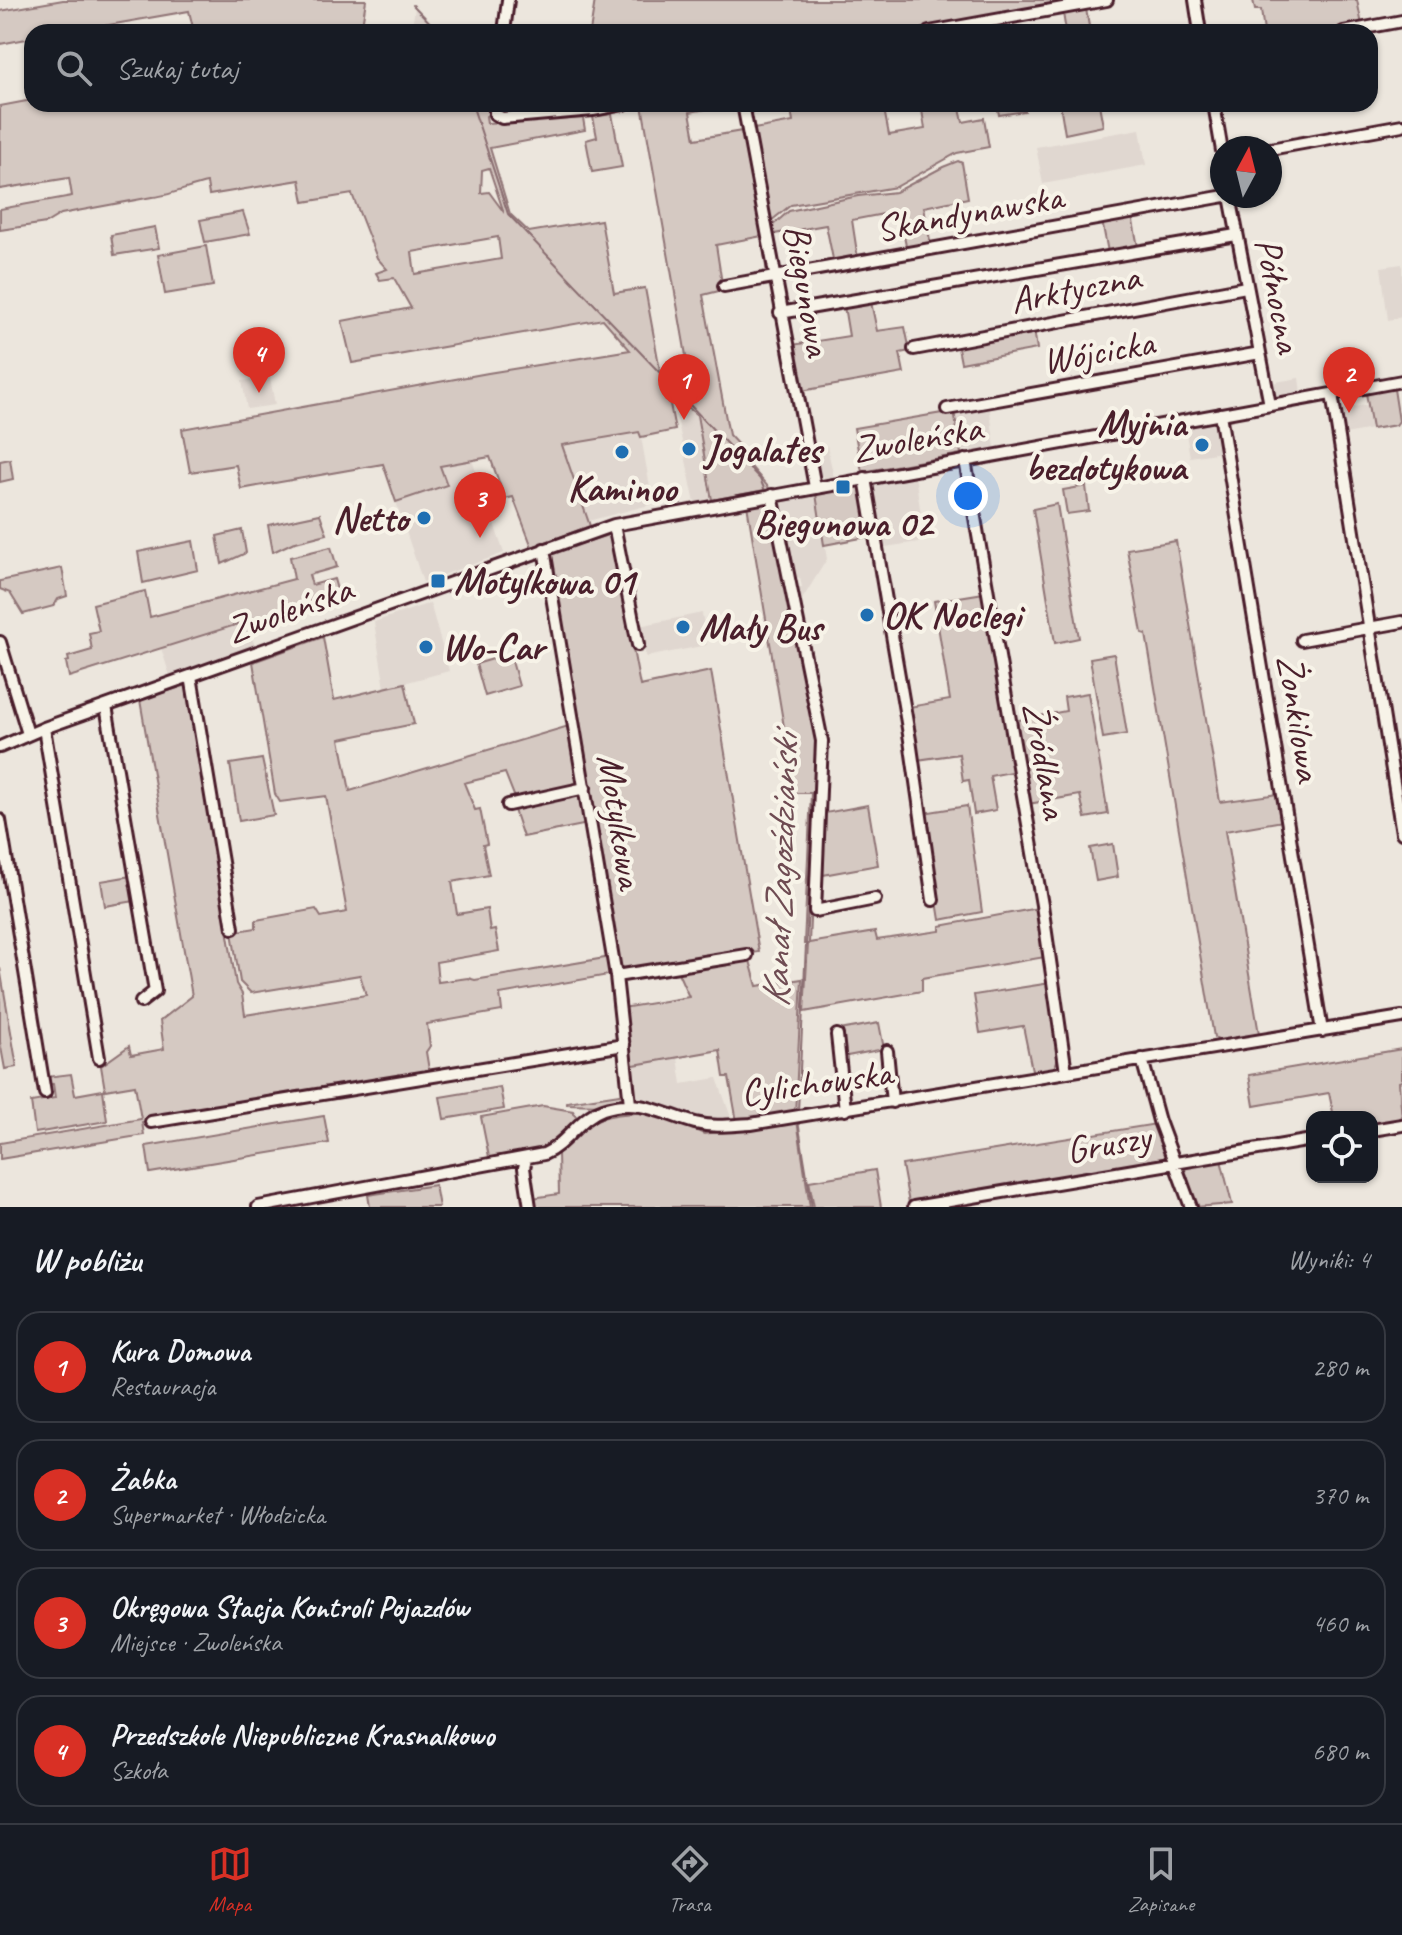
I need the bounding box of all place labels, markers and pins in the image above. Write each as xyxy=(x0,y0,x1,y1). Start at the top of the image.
pin: 4 xyxy=(233,327,285,393)
pin: 2 xyxy=(1323,347,1375,413)
pin: 1 xyxy=(658,354,710,420)
place label: Myjnia bezdotykowa xyxy=(1025,400,1189,491)
place label: Jogalates xyxy=(702,426,825,473)
marker: Myjnia bezdotykowa xyxy=(1193,436,1211,454)
marker: Jogalates xyxy=(680,440,698,458)
marker: Kaminoo xyxy=(613,443,631,461)
place label: Kaminoo xyxy=(568,465,679,512)
pin: 3 xyxy=(454,472,506,538)
marker: Biegunowa 02 xyxy=(834,478,852,496)
place label: Netto xyxy=(332,495,411,542)
place label: Biegunowa 02 xyxy=(754,500,936,547)
marker: Netto xyxy=(415,509,433,527)
place label: Motylkowa 01 xyxy=(454,558,639,605)
marker: Motylkowa 01 xyxy=(429,572,447,590)
place label: OK Noclegi xyxy=(883,592,1025,639)
place label: Mały Bus xyxy=(699,604,825,651)
marker: OK Noclegi xyxy=(858,606,876,624)
marker: Mały Bus xyxy=(674,618,692,636)
place label: Wo-Car xyxy=(442,624,549,671)
marker: Wo-Car xyxy=(417,638,435,656)

